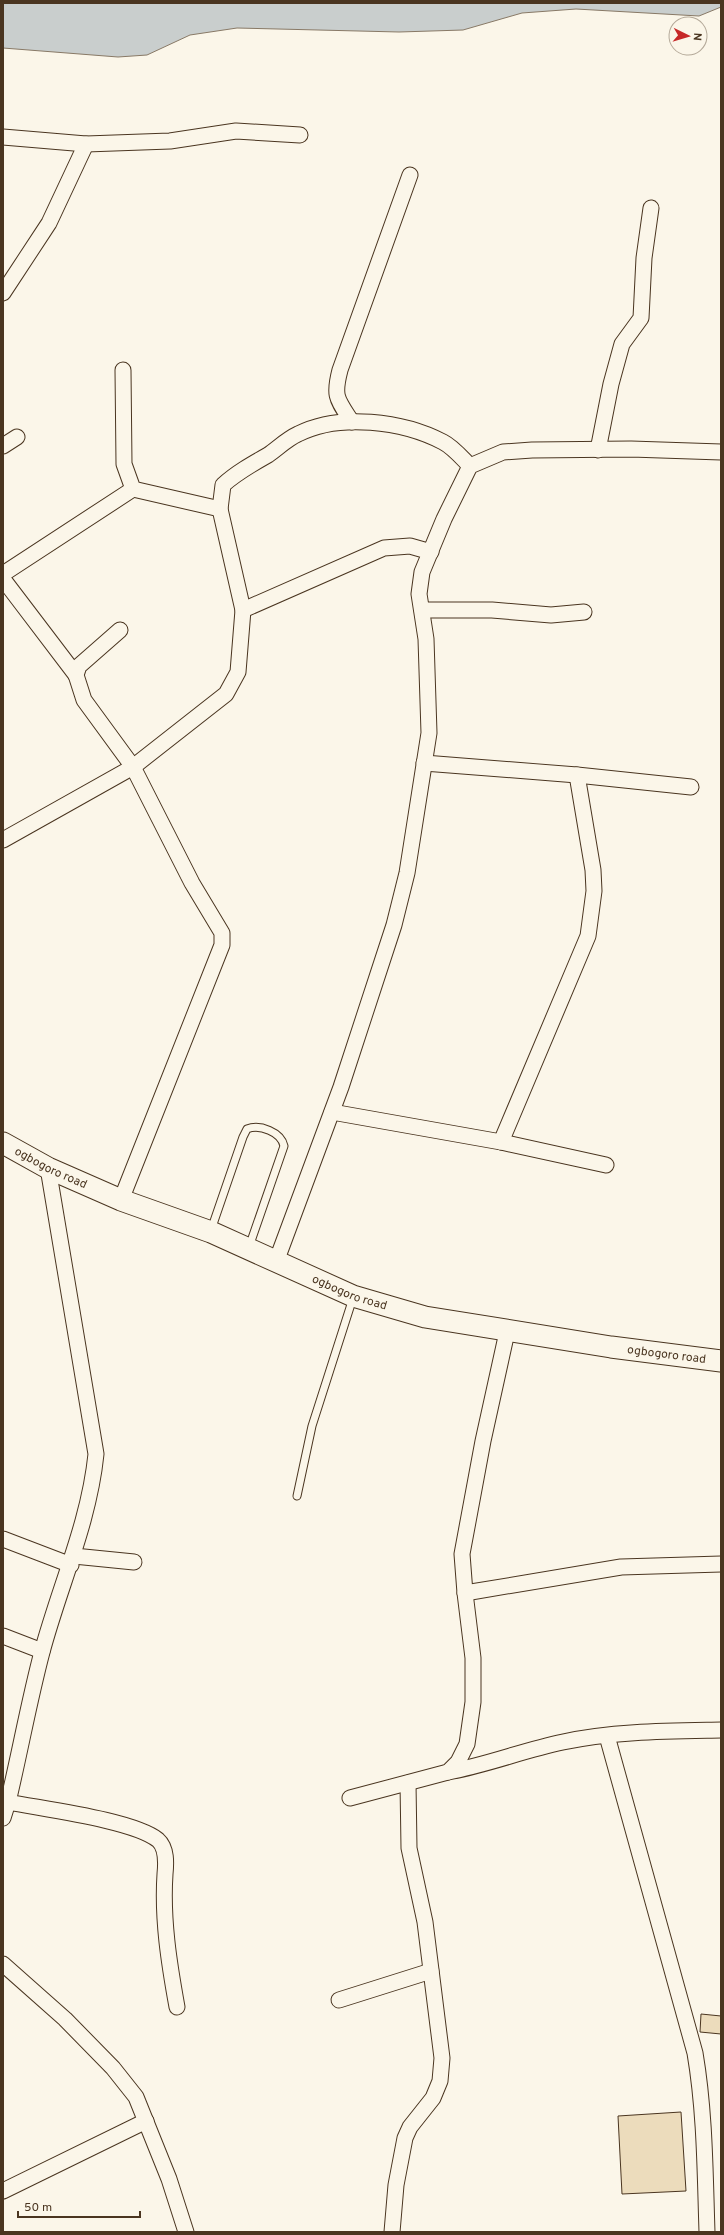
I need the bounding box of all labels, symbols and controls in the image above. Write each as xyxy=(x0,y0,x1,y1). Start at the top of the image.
north arrow xyxy=(668,16,708,56)
text: N xyxy=(690,32,704,41)
street label: ogbogoro road xyxy=(11,1144,89,1193)
street label: ogbogoro road xyxy=(309,1272,389,1314)
street label: ogbogoro road xyxy=(626,1342,707,1368)
scale bar xyxy=(18,2193,140,2219)
text: 50 m xyxy=(24,2200,52,2216)

